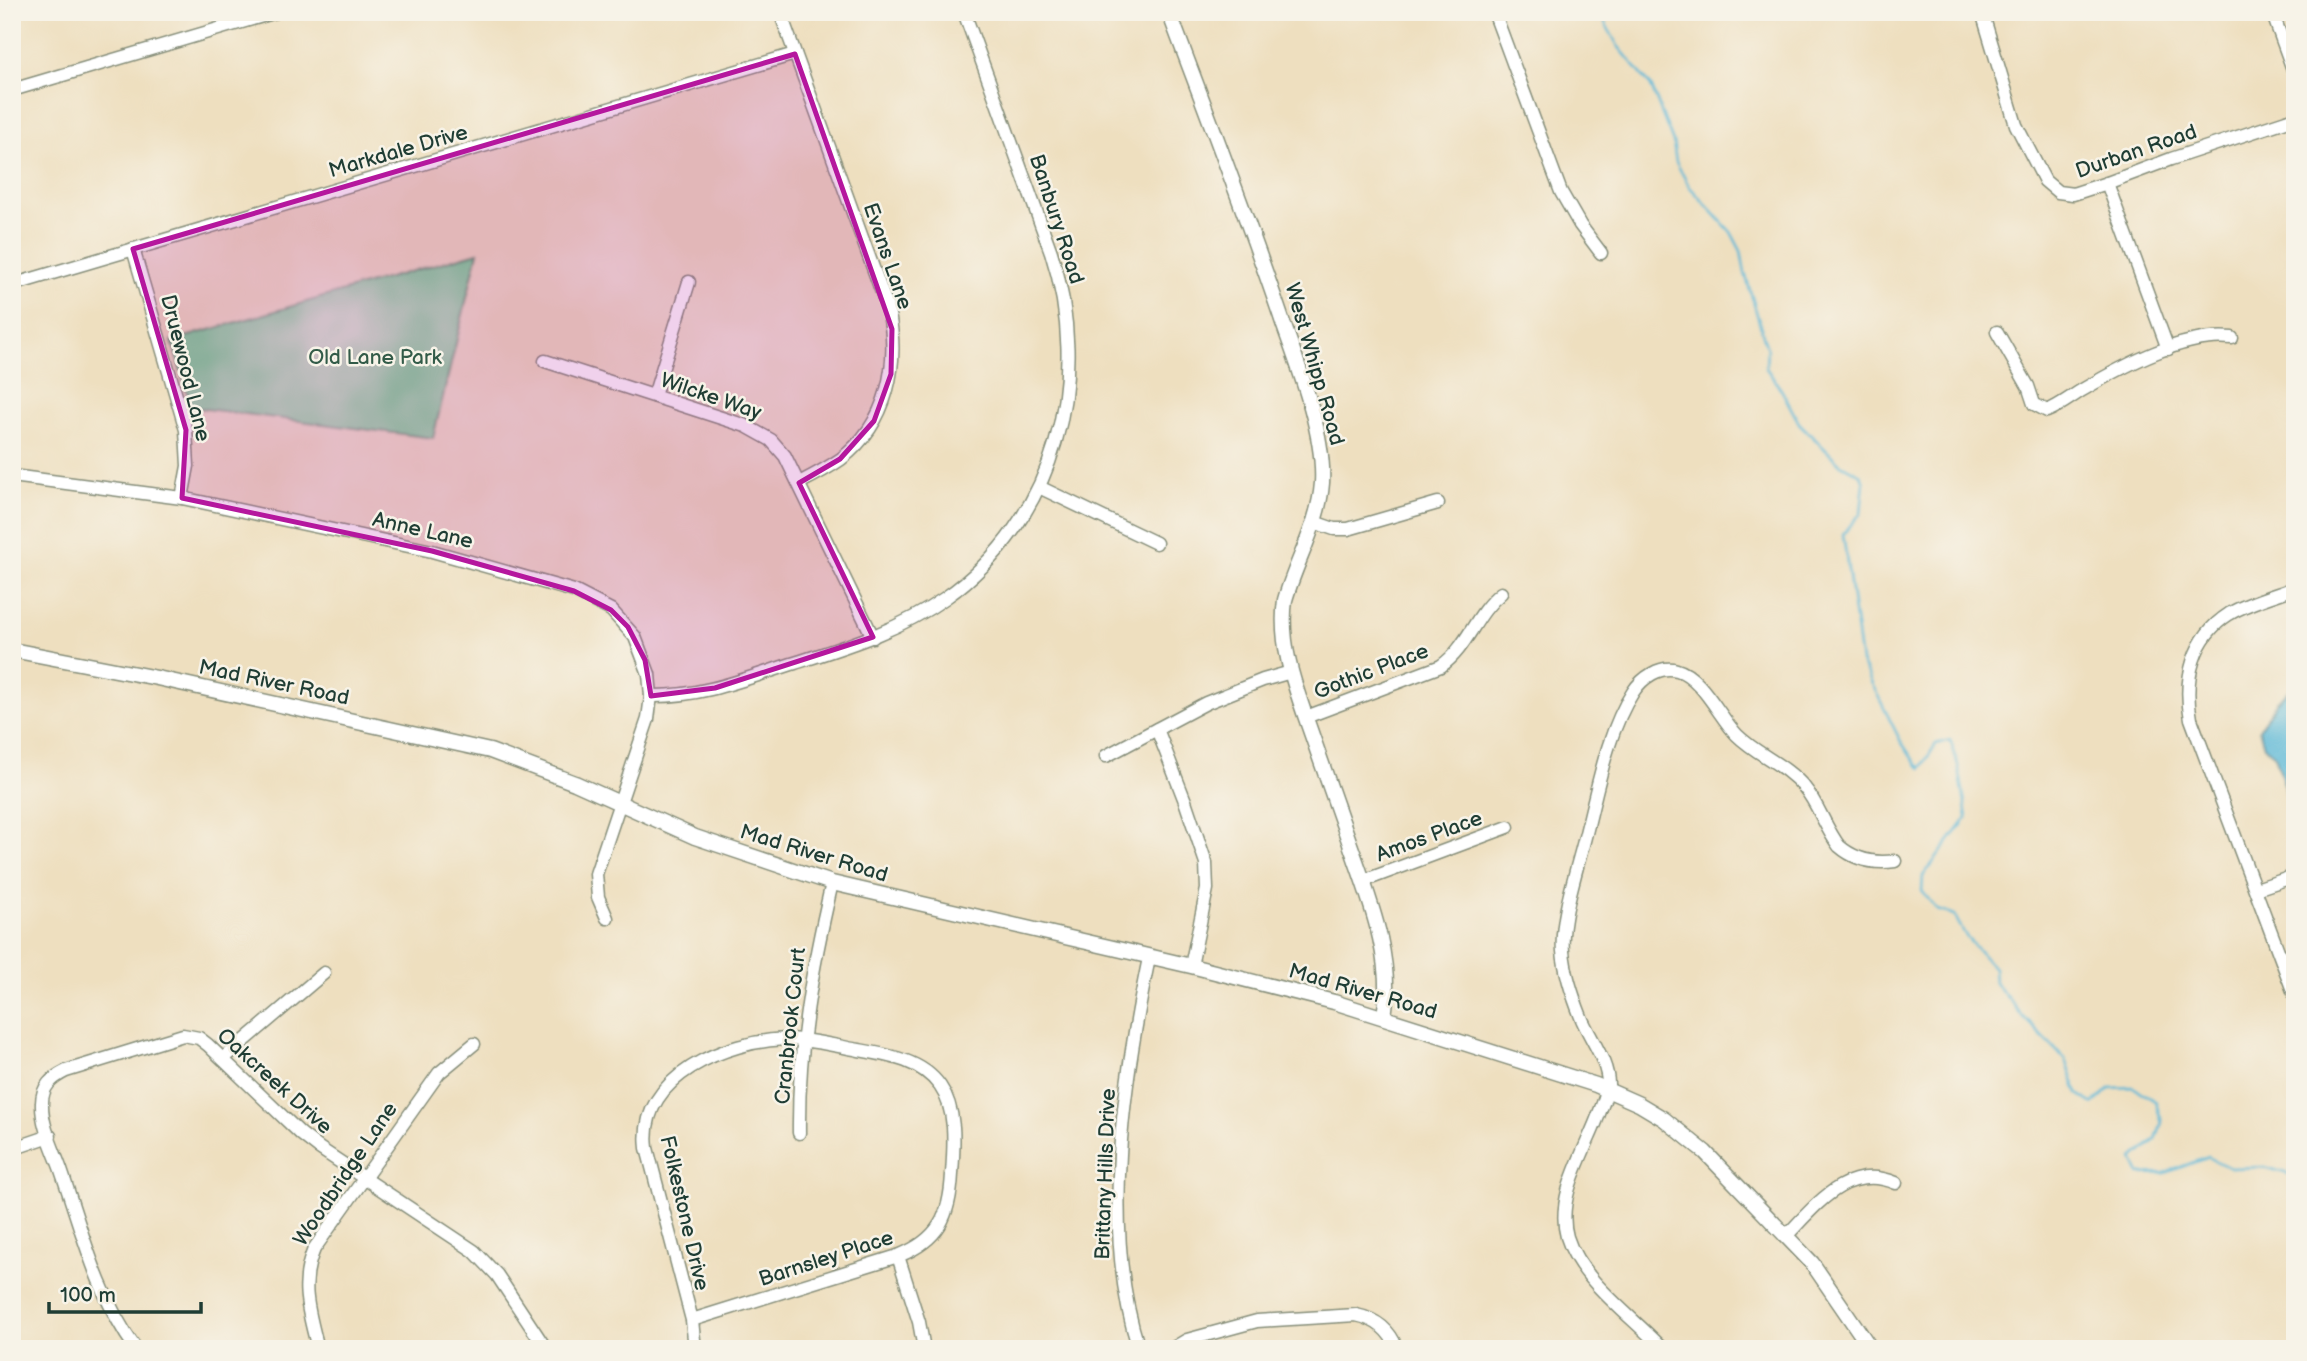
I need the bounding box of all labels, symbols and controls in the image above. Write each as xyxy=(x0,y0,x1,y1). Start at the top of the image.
street label: Durban Road xyxy=(2072,119,2200,184)
street label: Markdale Drive xyxy=(326,120,471,183)
street label: Banbury Road xyxy=(1024,151,1089,287)
street label: Evans Lane xyxy=(858,200,917,313)
street label: West Whipp Road xyxy=(1279,280,1350,448)
street label: Druewood Lane xyxy=(155,292,216,444)
park label: Old Lane Park xyxy=(308,345,443,370)
street label: Wilcke Way xyxy=(657,368,765,426)
street label: Anne Lane xyxy=(370,507,476,554)
street label: Gothic Place xyxy=(1310,638,1432,705)
street label: Mad River Road xyxy=(196,654,351,711)
street label: Amos Place xyxy=(1373,806,1486,867)
street label: Mad River Road xyxy=(737,819,891,888)
street label: Cranbrook Court xyxy=(770,946,811,1106)
street label: Mad River Road xyxy=(1286,958,1440,1025)
street label: Oakcreek Drive xyxy=(212,1023,337,1140)
street label: Brittany Hills Drive xyxy=(1090,1088,1121,1260)
street label: Woodbridge Lane xyxy=(288,1098,403,1251)
street label: Folkestone Drive xyxy=(655,1133,715,1293)
street label: Barnsley Place xyxy=(756,1225,897,1292)
scale bar xyxy=(49,1270,201,1314)
text: 100 m xyxy=(60,1283,116,1308)

